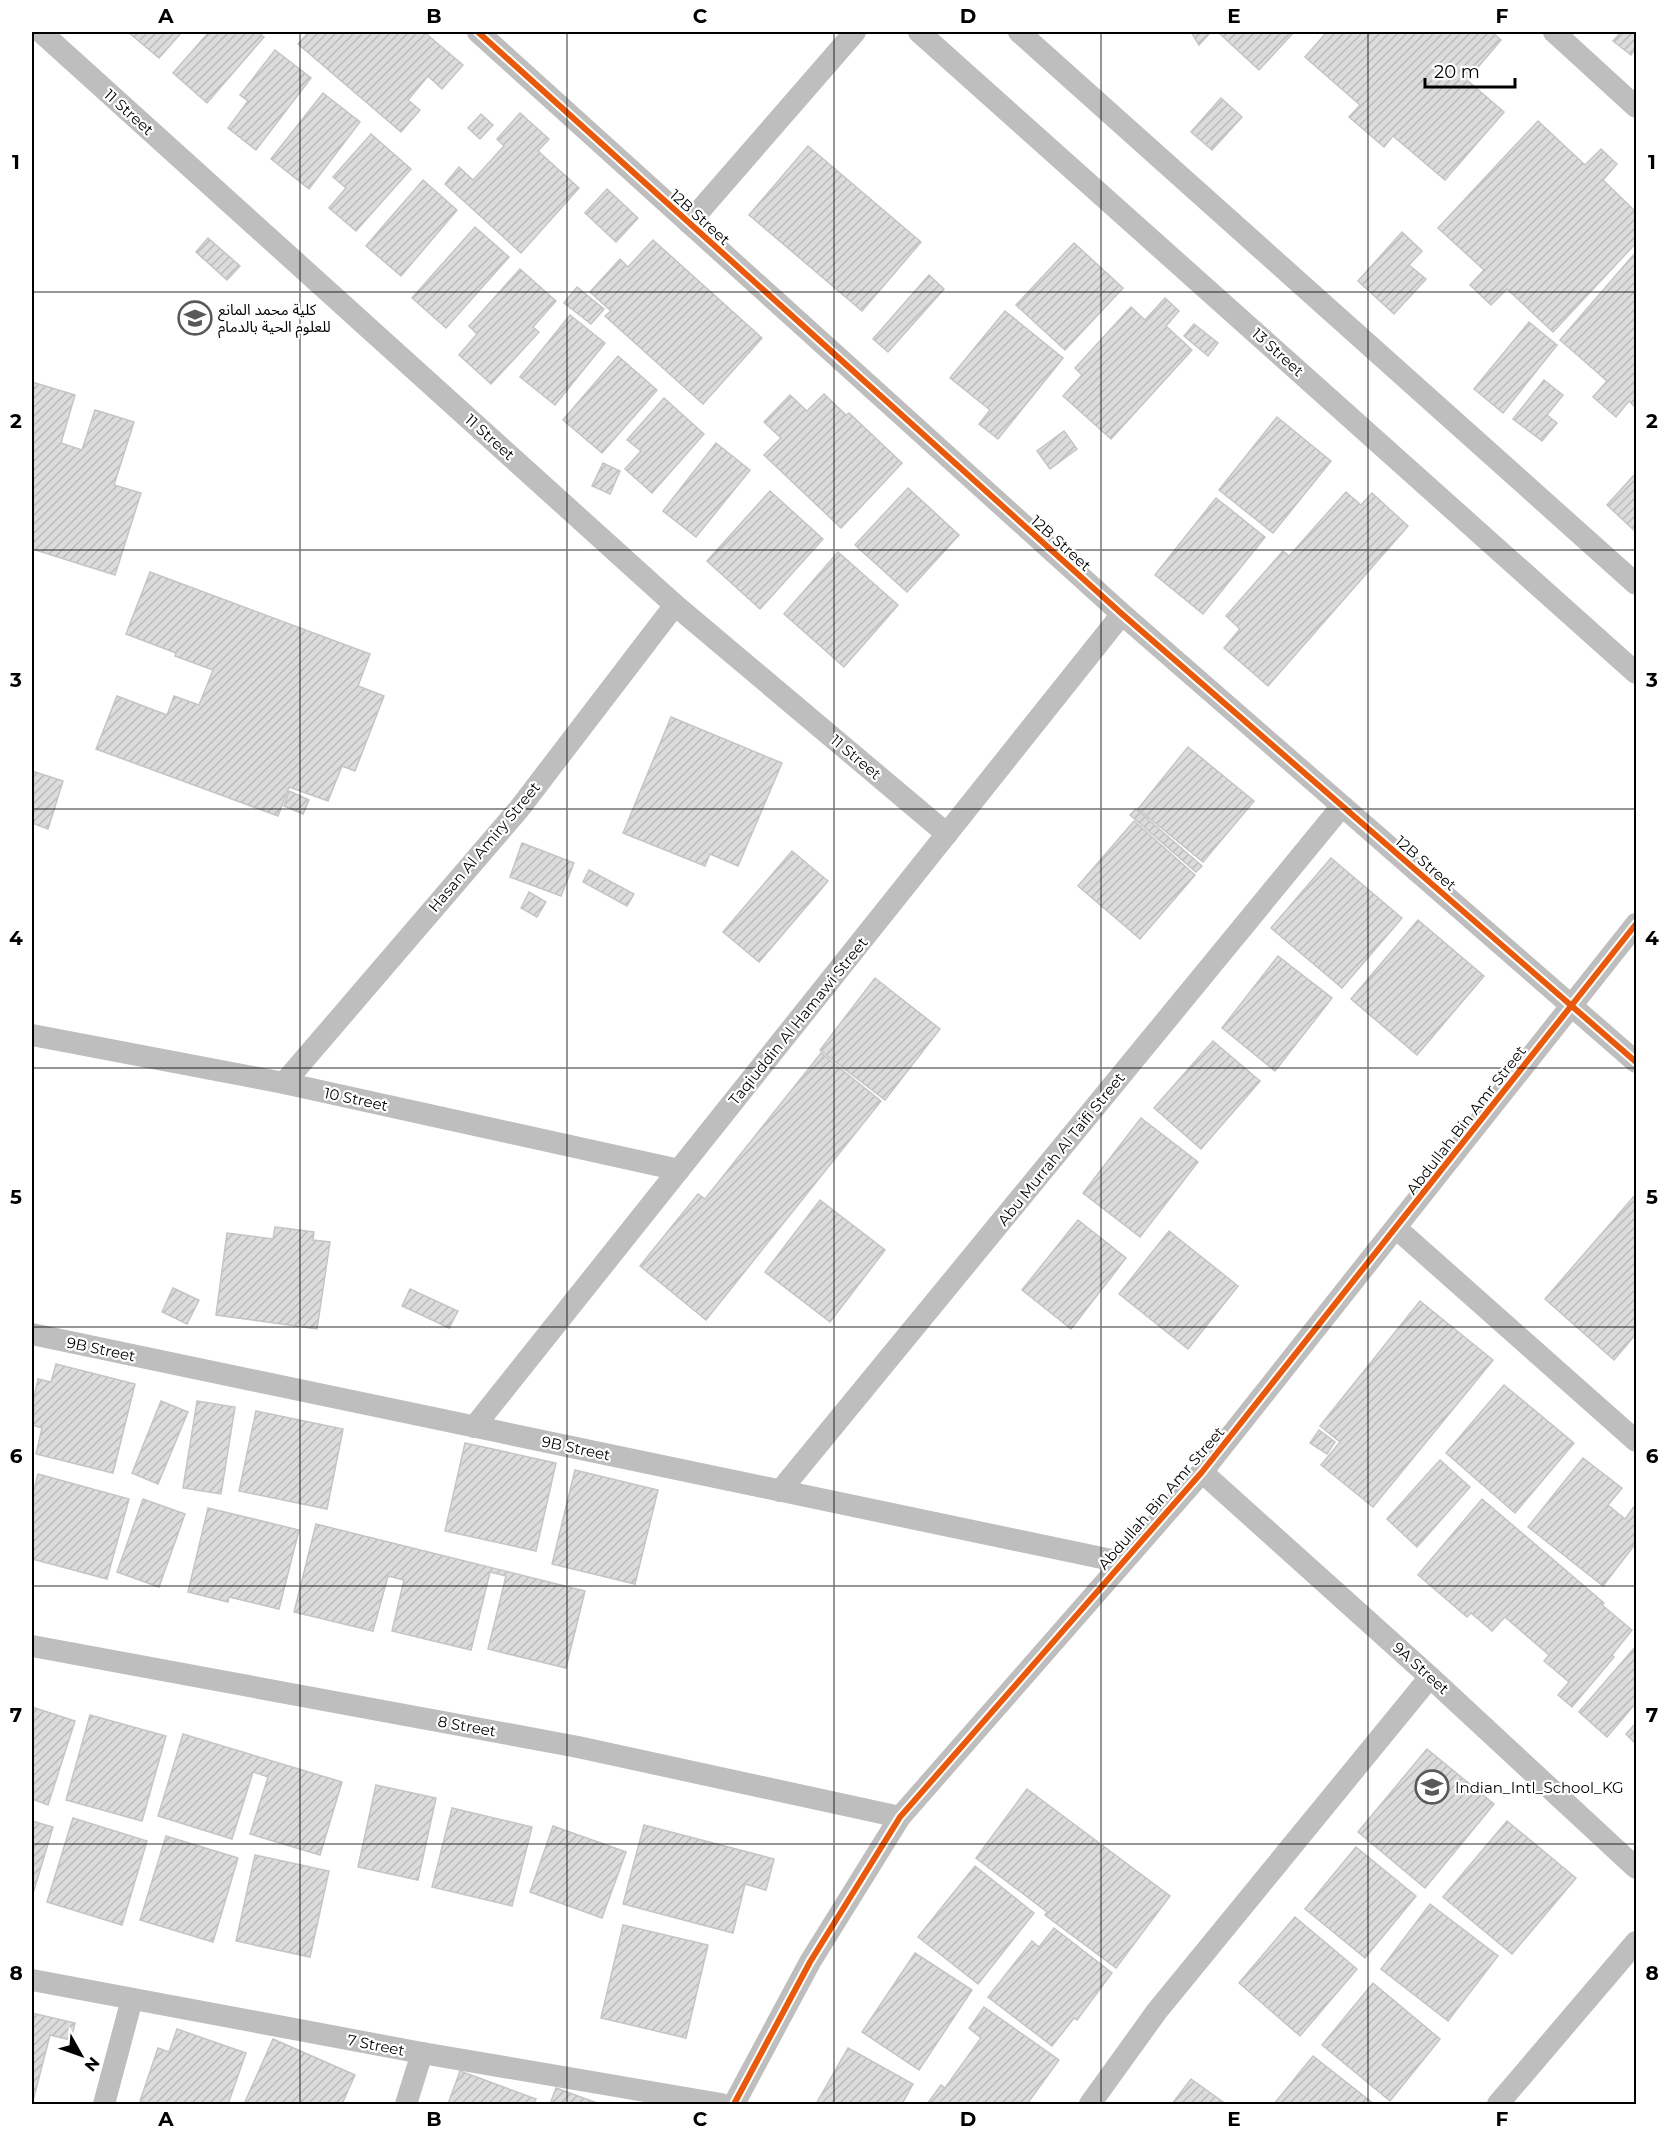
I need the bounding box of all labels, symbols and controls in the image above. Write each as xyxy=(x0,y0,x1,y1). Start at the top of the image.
text: A xyxy=(157,4,174,28)
text: B xyxy=(426,4,442,28)
text: C xyxy=(693,4,708,28)
text: D xyxy=(960,4,976,28)
text: E xyxy=(1227,4,1241,28)
text: F xyxy=(1496,4,1509,28)
scale bar xyxy=(1425,51,1515,89)
text: 20 m xyxy=(1434,61,1480,83)
street label: 11 Street xyxy=(100,85,158,139)
text: 1 xyxy=(12,150,20,174)
text: 1 xyxy=(1648,150,1656,174)
street label: 12B Street xyxy=(666,185,734,249)
school or university icon: كلية محمد المانع للعلوم الحية بالدمام xyxy=(177,300,213,336)
place label: كلية محمد المانع للعلوم الحية بالدمام xyxy=(218,300,331,338)
street label: 13 Street xyxy=(1248,324,1308,380)
text: 2 xyxy=(10,409,22,433)
text: 2 xyxy=(1646,409,1658,433)
street label: 11 Street xyxy=(461,410,519,464)
street label: 12B Street xyxy=(1027,511,1095,575)
text: 3 xyxy=(9,668,22,692)
text: 3 xyxy=(1645,668,1658,692)
street label: 11 Street xyxy=(827,730,885,784)
street label: Hasan Al Amiry Street xyxy=(424,778,544,916)
street label: 12B Street xyxy=(1392,831,1460,895)
text: 4 xyxy=(9,926,23,950)
text: 4 xyxy=(1645,926,1659,950)
street label: Taqiuddin Al Hamawi Street xyxy=(724,933,872,1109)
street label: Abdullah Bin Amr Street xyxy=(1402,1042,1530,1198)
street label: Abu Murrah Al Taifi Street xyxy=(993,1069,1129,1229)
street label: 10 Street xyxy=(322,1083,390,1115)
text: 5 xyxy=(10,1185,22,1209)
text: 5 xyxy=(1646,1185,1658,1209)
street label: 9B Street xyxy=(65,1332,137,1366)
street label: Abdullah Bin Amr Street xyxy=(1094,1423,1228,1573)
street label: 9B Street xyxy=(540,1431,612,1465)
text: 6 xyxy=(10,1444,23,1468)
text: 6 xyxy=(1646,1444,1659,1468)
street label: 9A Street xyxy=(1389,1638,1453,1698)
text: 7 xyxy=(10,1703,22,1727)
text: 7 xyxy=(1646,1703,1658,1727)
street label: 8 Street xyxy=(436,1712,498,1740)
school or university icon: Indian_Intl_School_KG xyxy=(1414,1769,1450,1805)
place label: Indian_Intl_School_KG xyxy=(1455,1778,1624,1797)
text: 8 xyxy=(9,1961,23,1985)
text: 8 xyxy=(1645,1961,1659,1985)
north arrow xyxy=(51,2025,111,2085)
street label: 7 Street xyxy=(346,2030,406,2060)
text: N xyxy=(81,2053,104,2075)
text: A xyxy=(157,2107,174,2131)
text: B xyxy=(426,2107,442,2131)
text: C xyxy=(693,2107,708,2131)
text: D xyxy=(960,2107,976,2131)
text: E xyxy=(1227,2107,1241,2131)
text: F xyxy=(1496,2107,1509,2131)

